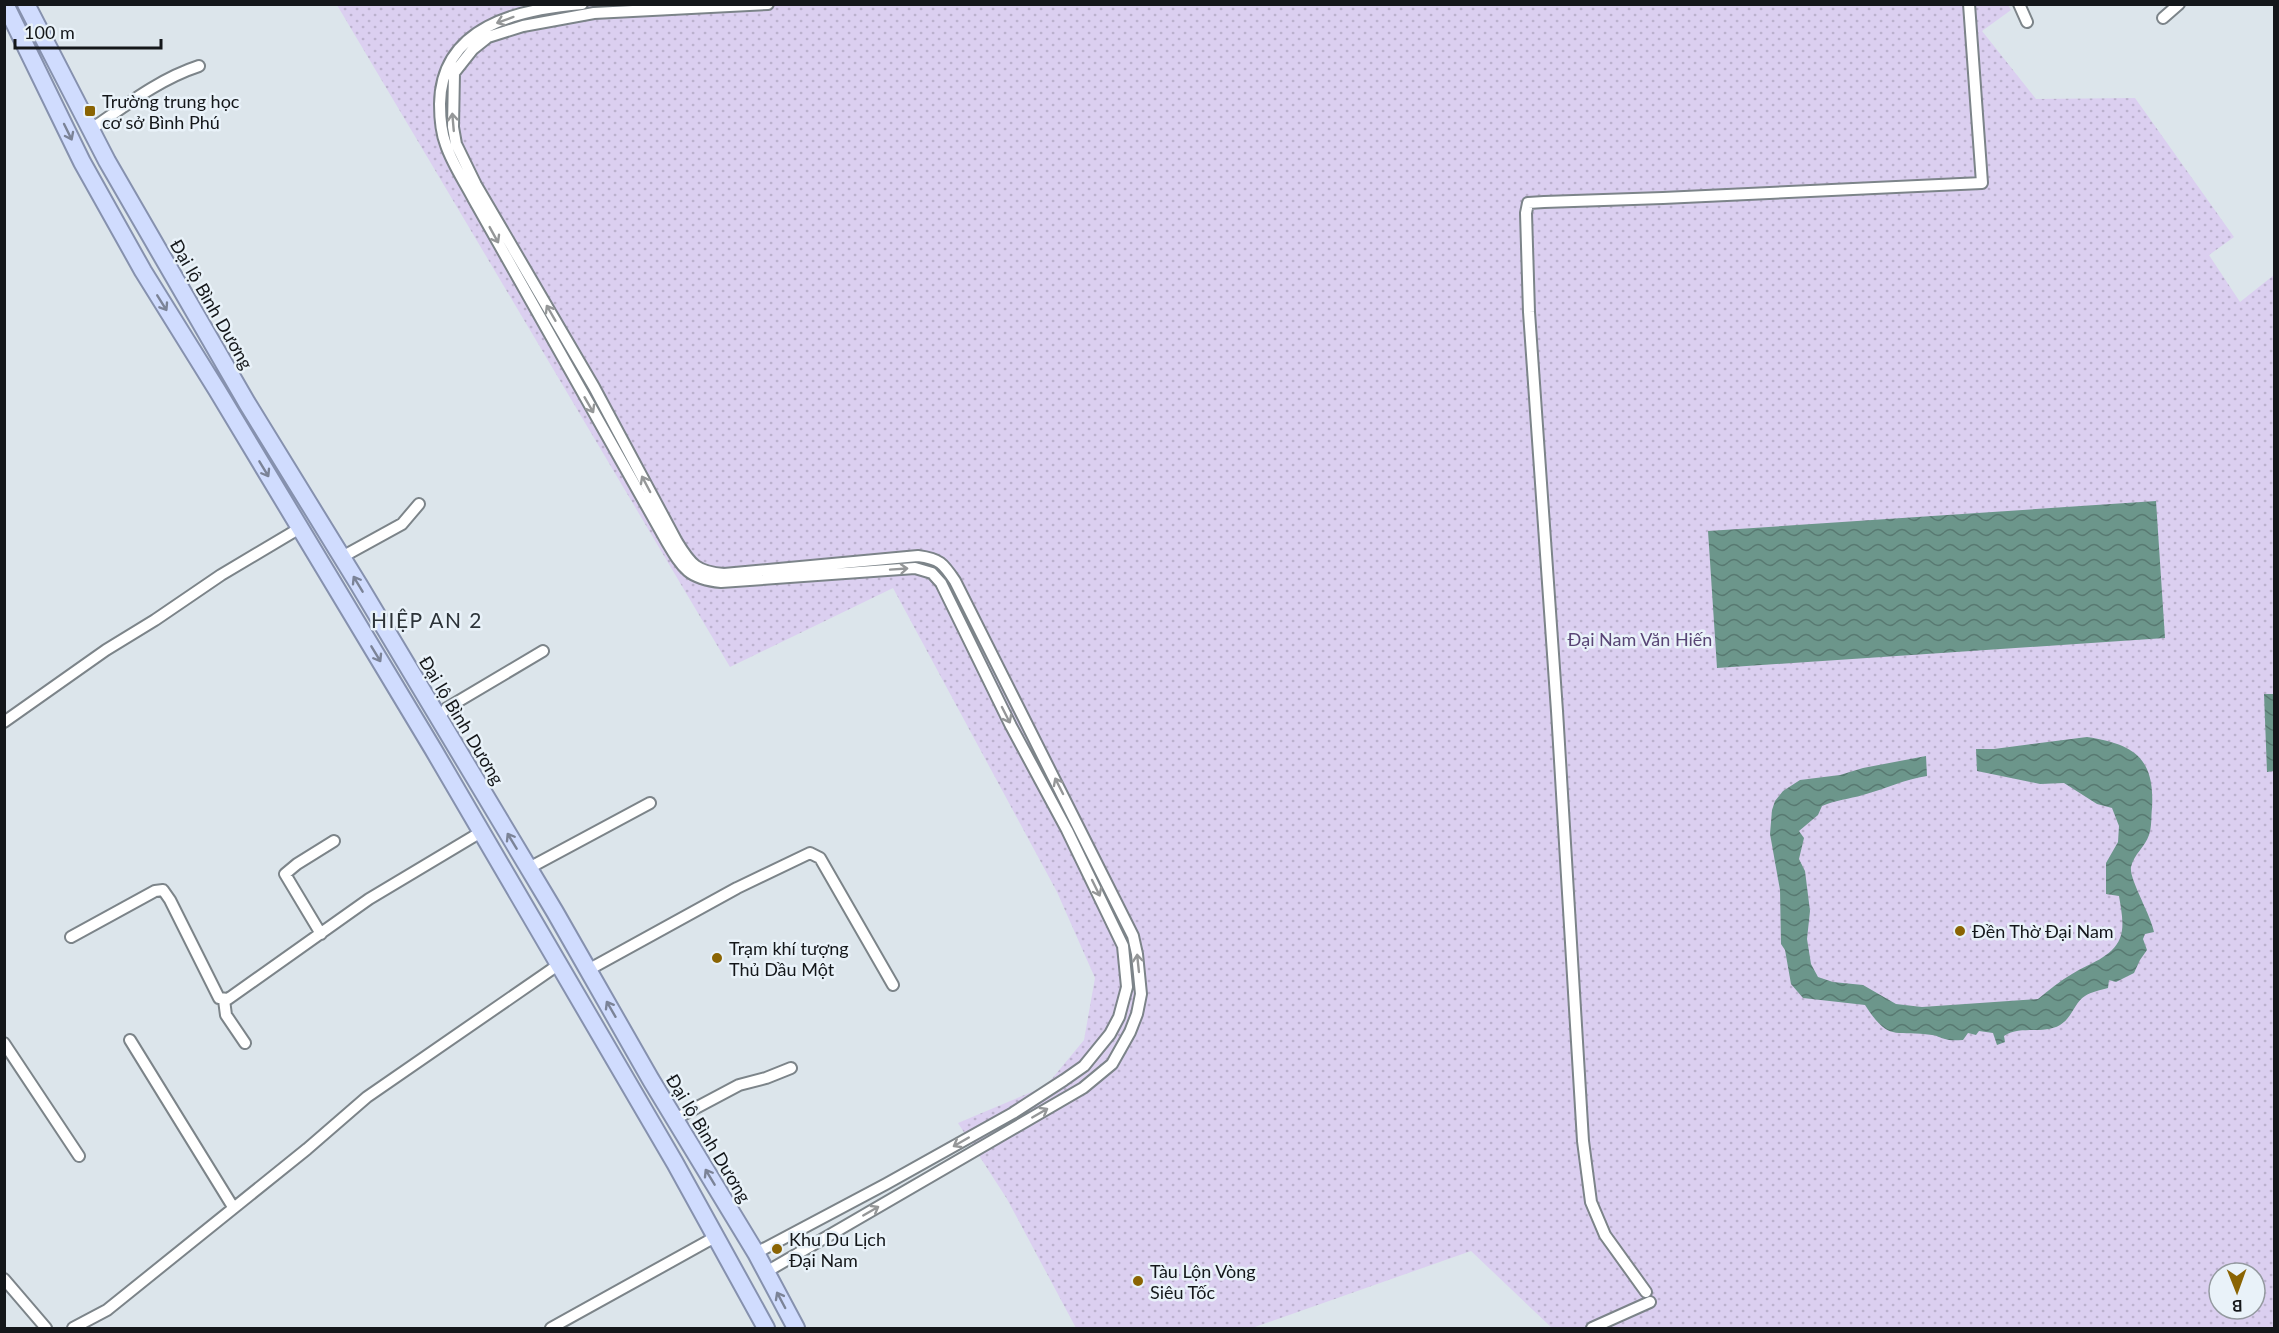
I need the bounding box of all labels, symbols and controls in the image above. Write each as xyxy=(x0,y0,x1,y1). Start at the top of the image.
scale bar xyxy=(15,12,160,50)
one-way arrow xyxy=(496,16,514,27)
text: 100 m xyxy=(24,21,75,43)
place label: Trường trung học cơ sở Bình Phú xyxy=(102,90,240,133)
marker: Trường trung học cơ sở Bình Phú xyxy=(83,104,97,118)
one-way arrow xyxy=(447,113,458,133)
one-way arrow xyxy=(62,123,74,141)
one-way arrow xyxy=(488,227,500,244)
street label: Đại lộ Bình Dương xyxy=(166,235,258,373)
one-way arrow xyxy=(157,294,169,311)
one-way arrow xyxy=(544,305,556,322)
one-way arrow xyxy=(584,396,596,413)
one-way arrow xyxy=(259,460,271,477)
one-way arrow xyxy=(640,475,651,493)
one-way arrow xyxy=(888,563,908,574)
one-way arrow xyxy=(351,576,363,593)
district label: HIỆP AN 2 xyxy=(371,607,483,632)
park label: Đại Nam Văn Hiến xyxy=(1568,628,1712,650)
one-way arrow xyxy=(370,645,382,662)
street label: Đại lộ Bình Dương xyxy=(415,652,509,788)
one-way arrow xyxy=(1000,706,1012,723)
one-way arrow xyxy=(1052,778,1064,796)
one-way arrow xyxy=(506,833,518,850)
one-way arrow xyxy=(1090,879,1102,896)
place label: Đền Thờ Đại Nam xyxy=(1972,920,2114,942)
marker: Đền Thờ Đại Nam xyxy=(1953,924,1967,938)
place label: Trạm khí tượng Thủ Dầu Một xyxy=(729,937,849,980)
marker: Trạm khí tượng Thủ Dầu Một xyxy=(710,951,724,965)
one-way arrow xyxy=(1132,954,1143,974)
one-way arrow xyxy=(605,1001,617,1018)
street label: Đại lộ Bình Dương xyxy=(662,1070,756,1206)
one-way arrow xyxy=(1030,1107,1048,1118)
one-way arrow xyxy=(953,1136,970,1148)
one-way arrow xyxy=(703,1169,715,1186)
one-way arrow xyxy=(862,1204,879,1216)
place label: Khu Du Lịch Đại Nam xyxy=(789,1228,886,1271)
marker: Khu Du Lịch Đại Nam xyxy=(770,1242,784,1256)
place label: Tàu Lộn Vòng Siêu Tốc xyxy=(1150,1260,1256,1303)
north arrow xyxy=(2207,1261,2267,1321)
marker: Tàu Lộn Vòng Siêu Tốc xyxy=(1131,1274,1145,1288)
one-way arrow xyxy=(775,1292,787,1309)
text: B xyxy=(2232,1297,2243,1316)

